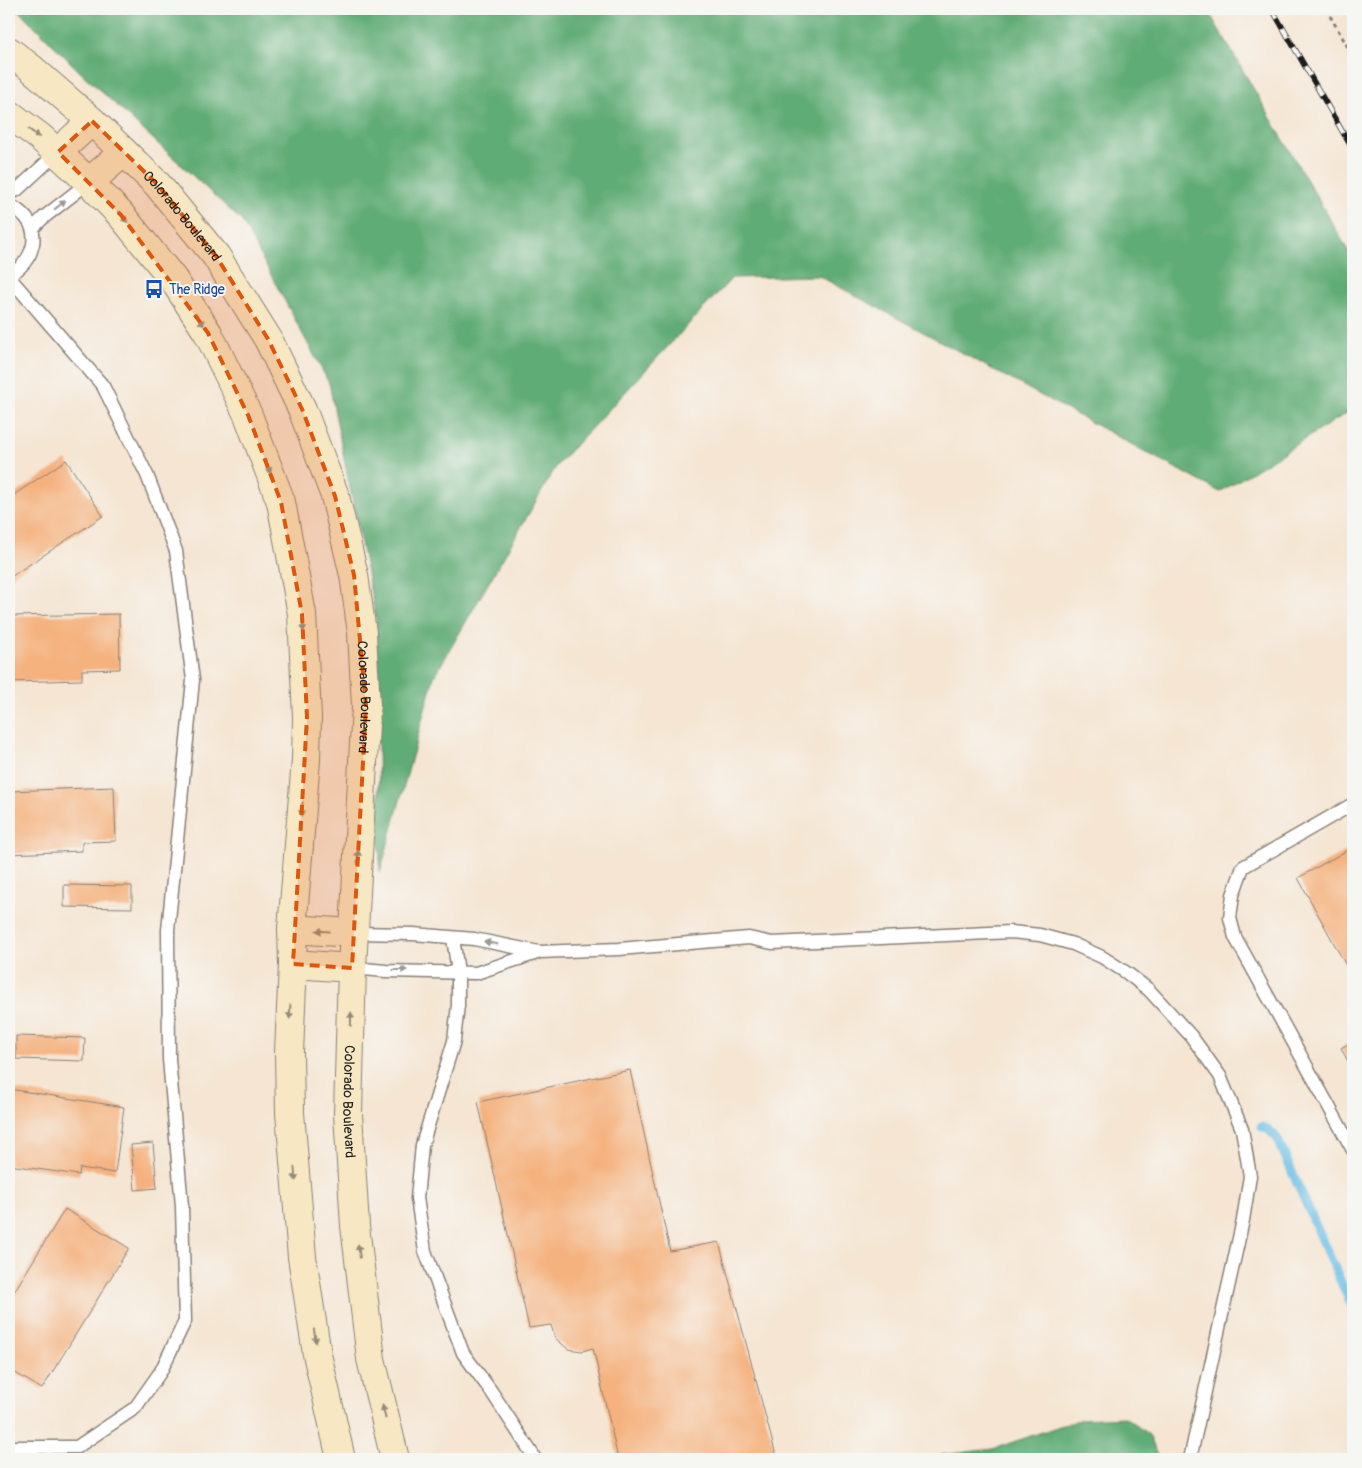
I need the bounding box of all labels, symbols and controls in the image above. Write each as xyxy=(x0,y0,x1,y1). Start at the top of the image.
one-way arrow xyxy=(27,127,40,138)
street label: Colorado Boulevard xyxy=(140,167,225,264)
one-way arrow xyxy=(53,199,66,210)
one-way arrow xyxy=(117,211,128,224)
bus stop icon: The Ridge xyxy=(143,278,165,300)
place label: The Ridge xyxy=(169,281,225,298)
one-way arrow xyxy=(195,313,205,327)
one-way arrow xyxy=(264,460,272,475)
one-way arrow xyxy=(299,617,307,633)
street label: Colorado Boulevard xyxy=(353,640,374,754)
one-way arrow xyxy=(298,801,306,817)
one-way arrow xyxy=(354,849,362,865)
one-way arrow xyxy=(315,927,331,935)
one-way arrow xyxy=(483,938,499,946)
one-way arrow xyxy=(393,966,409,974)
one-way arrow xyxy=(286,1004,294,1020)
one-way arrow xyxy=(347,1011,355,1027)
street label: Colorado Boulevard xyxy=(339,1045,359,1159)
one-way arrow xyxy=(291,1167,299,1183)
one-way arrow xyxy=(354,1243,362,1259)
one-way arrow xyxy=(311,1328,319,1344)
one-way arrow xyxy=(380,1404,388,1419)

